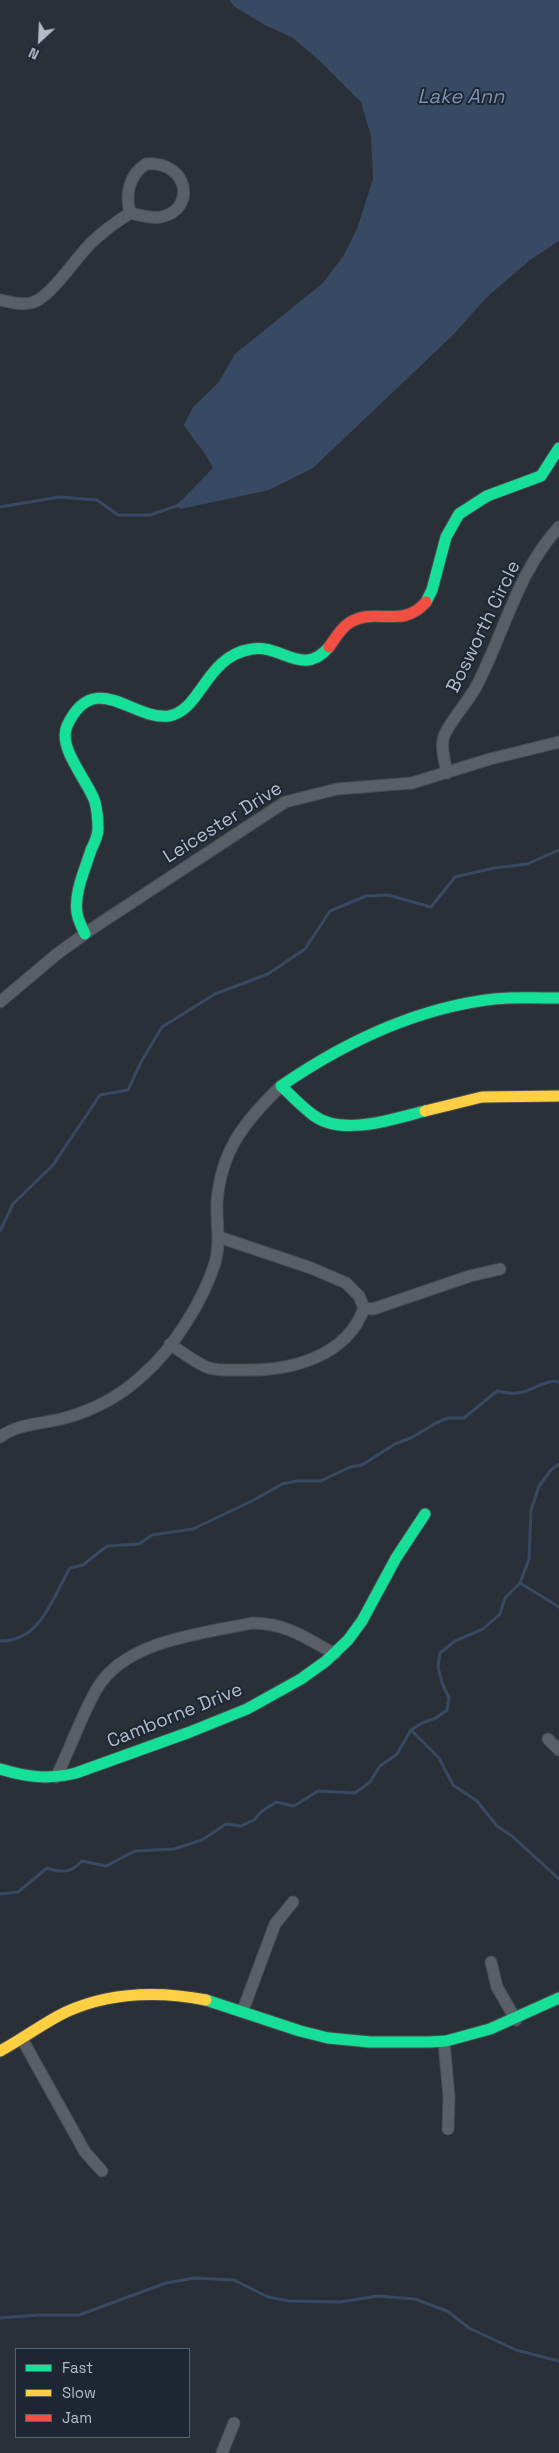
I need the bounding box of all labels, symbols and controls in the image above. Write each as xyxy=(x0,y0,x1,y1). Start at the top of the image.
north arrow xyxy=(15,15,65,65)
text: N xyxy=(26,43,42,64)
water label: Lake Ann xyxy=(418,86,504,110)
street label: Bosworth Circle xyxy=(442,557,526,697)
street label: Leicester Drive xyxy=(159,777,287,869)
street label: Camborne Drive xyxy=(104,1678,246,1754)
legend xyxy=(15,2348,190,2438)
text: Fast xyxy=(62,2358,93,2377)
text: Slow xyxy=(62,2383,96,2402)
text: Jam xyxy=(62,2408,92,2427)

